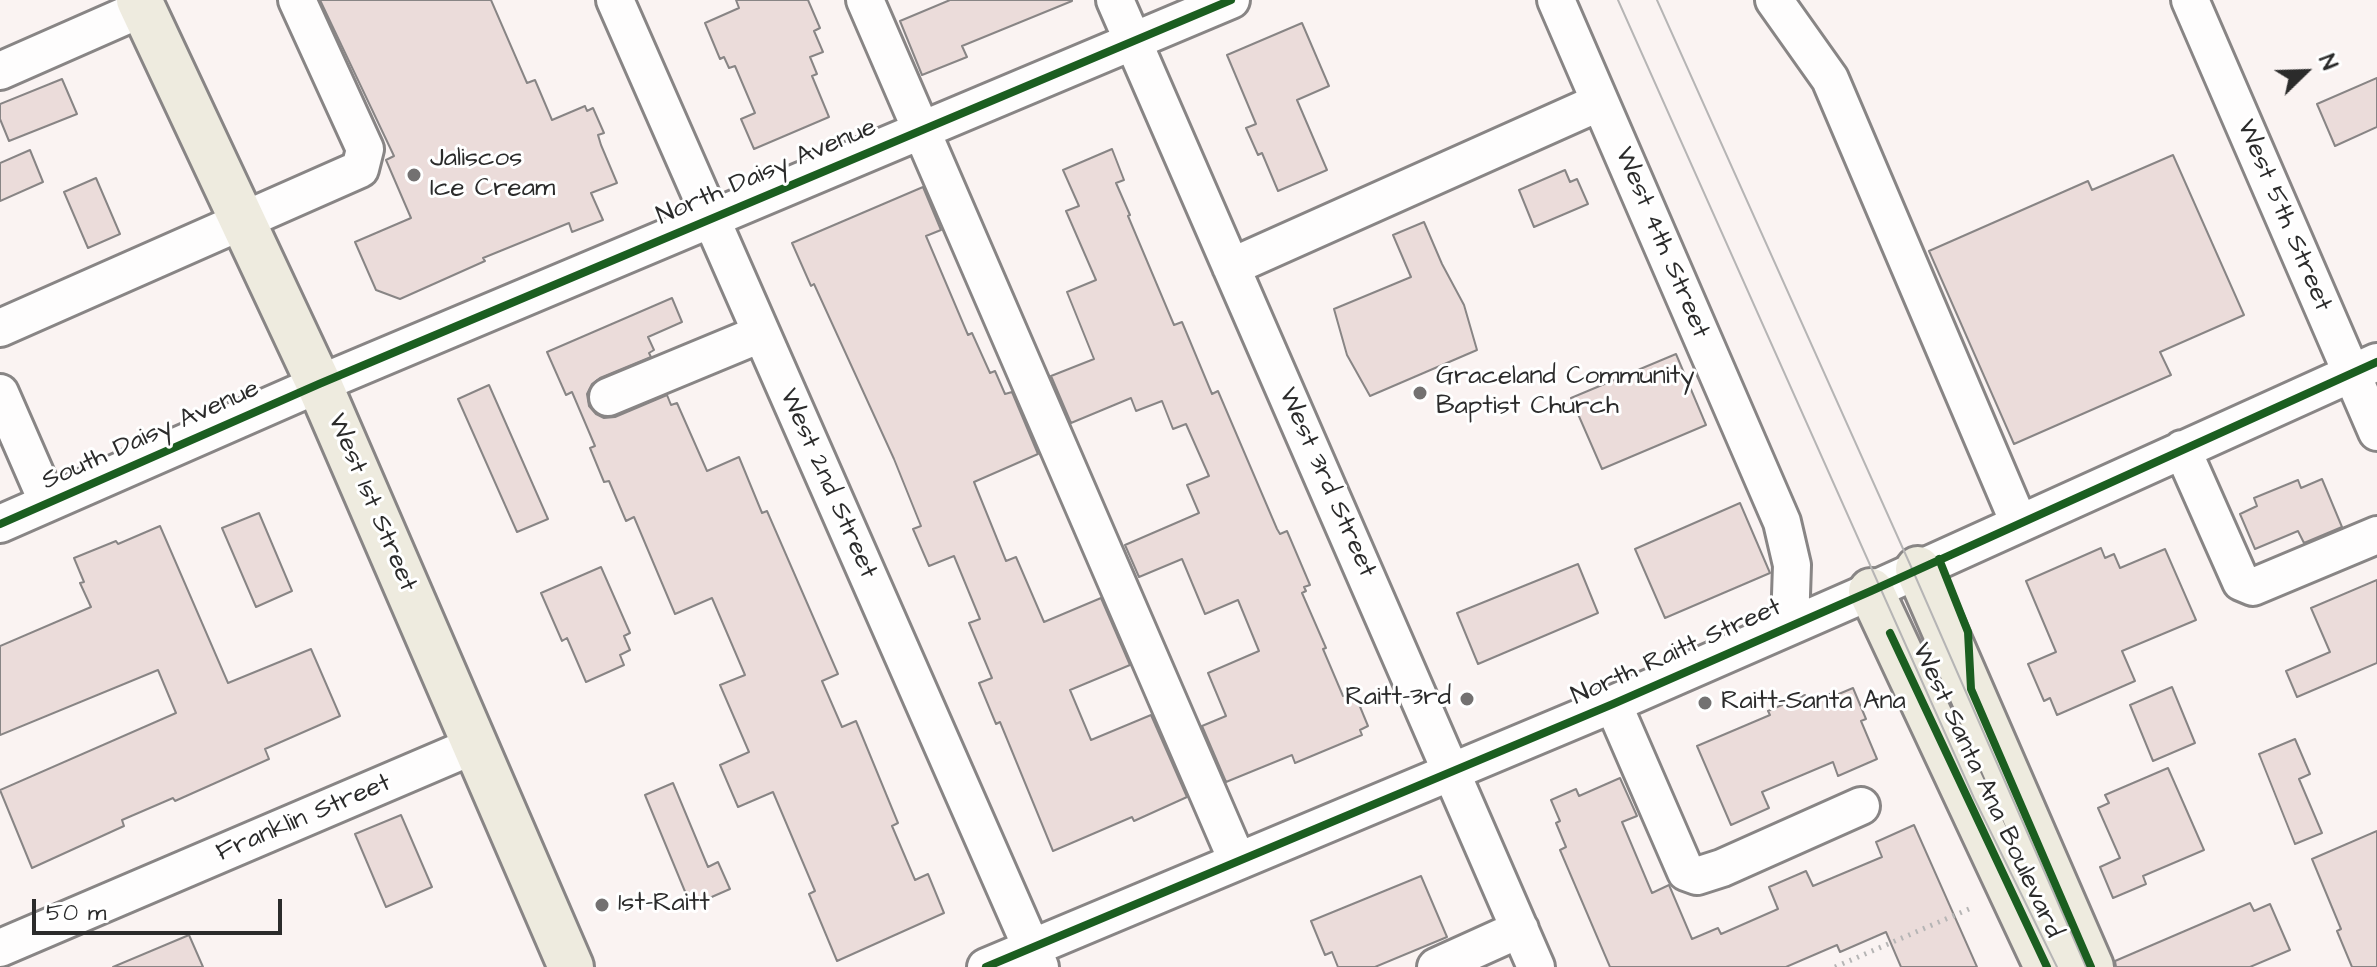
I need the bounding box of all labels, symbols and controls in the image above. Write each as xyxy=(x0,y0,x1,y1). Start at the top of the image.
north arrow xyxy=(2265,32,2345,112)
text: N xyxy=(2311,50,2345,75)
street label: North Daisy Avenue xyxy=(653,113,881,233)
street label: West 5th Street xyxy=(2229,116,2337,316)
street label: West 4th Street xyxy=(1607,143,1715,343)
place label: Jaliscos Ice Cream xyxy=(430,144,555,206)
marker: Jaliscos Ice Cream xyxy=(405,166,423,184)
place label: Graceland Community Baptist Church xyxy=(1436,362,1695,424)
street label: South Daisy Avenue xyxy=(38,374,264,498)
street label: West 3rd Street xyxy=(1270,383,1382,583)
street label: West 2nd Street xyxy=(771,384,883,584)
marker: Graceland Community Baptist Church xyxy=(1411,384,1429,402)
street label: West 1st Street xyxy=(320,409,422,597)
street label: North Raitt Street xyxy=(1567,593,1787,713)
street label: West Santa Ana Boulevard xyxy=(1904,639,2068,943)
place label: Raitt-3rd xyxy=(1345,683,1451,715)
place label: Raitt-Santa Ana xyxy=(1721,687,1906,719)
marker: Raitt-3rd xyxy=(1458,690,1476,708)
marker: Raitt-Santa Ana xyxy=(1696,694,1714,712)
street label: Franklin Street xyxy=(212,768,396,870)
scale bar xyxy=(36,883,286,933)
place label: 1st-Raitt xyxy=(618,889,710,921)
text: 50 m xyxy=(46,896,106,930)
marker: 1st-Raitt xyxy=(593,896,611,914)

